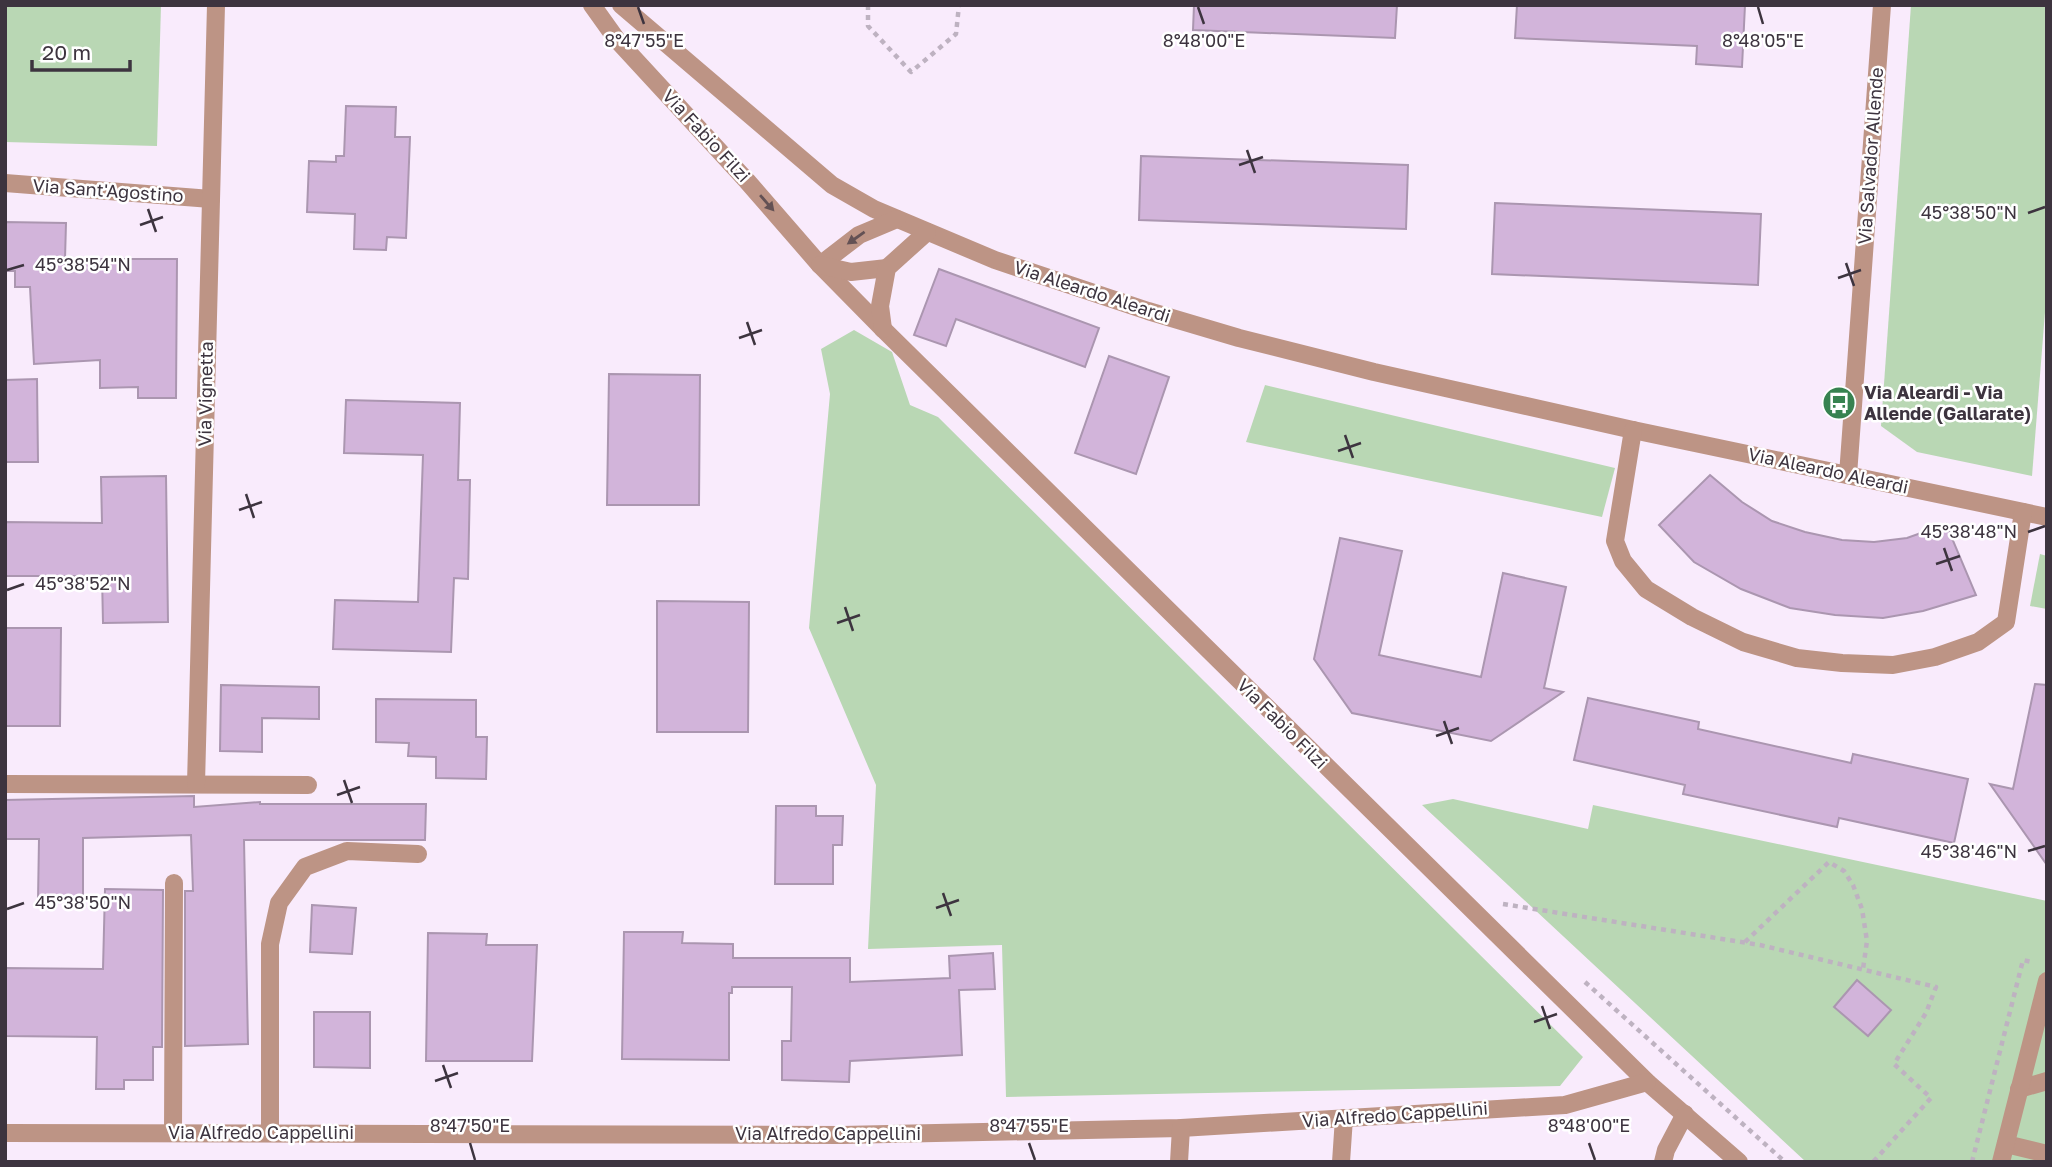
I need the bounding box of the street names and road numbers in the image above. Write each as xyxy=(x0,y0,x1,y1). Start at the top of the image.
street label: Via Salvador Allende xyxy=(1853,66,1887,245)
street label: Via Fabio Filzi xyxy=(658,84,755,186)
street label: Via Sant'Agostino xyxy=(32,174,184,206)
street label: Via Aleardo Aleardi xyxy=(1011,255,1173,327)
street label: Via Vignetta xyxy=(193,341,217,447)
street label: Via Aleardo Aleardi xyxy=(1746,442,1910,498)
street label: Via Fabio Filzi xyxy=(1233,674,1332,773)
street label: Via Alfredo Cappellini xyxy=(1301,1097,1489,1131)
street label: Via Alfredo Cappellini xyxy=(168,1121,354,1143)
street label: Via Alfredo Cappellini xyxy=(735,1122,921,1144)

